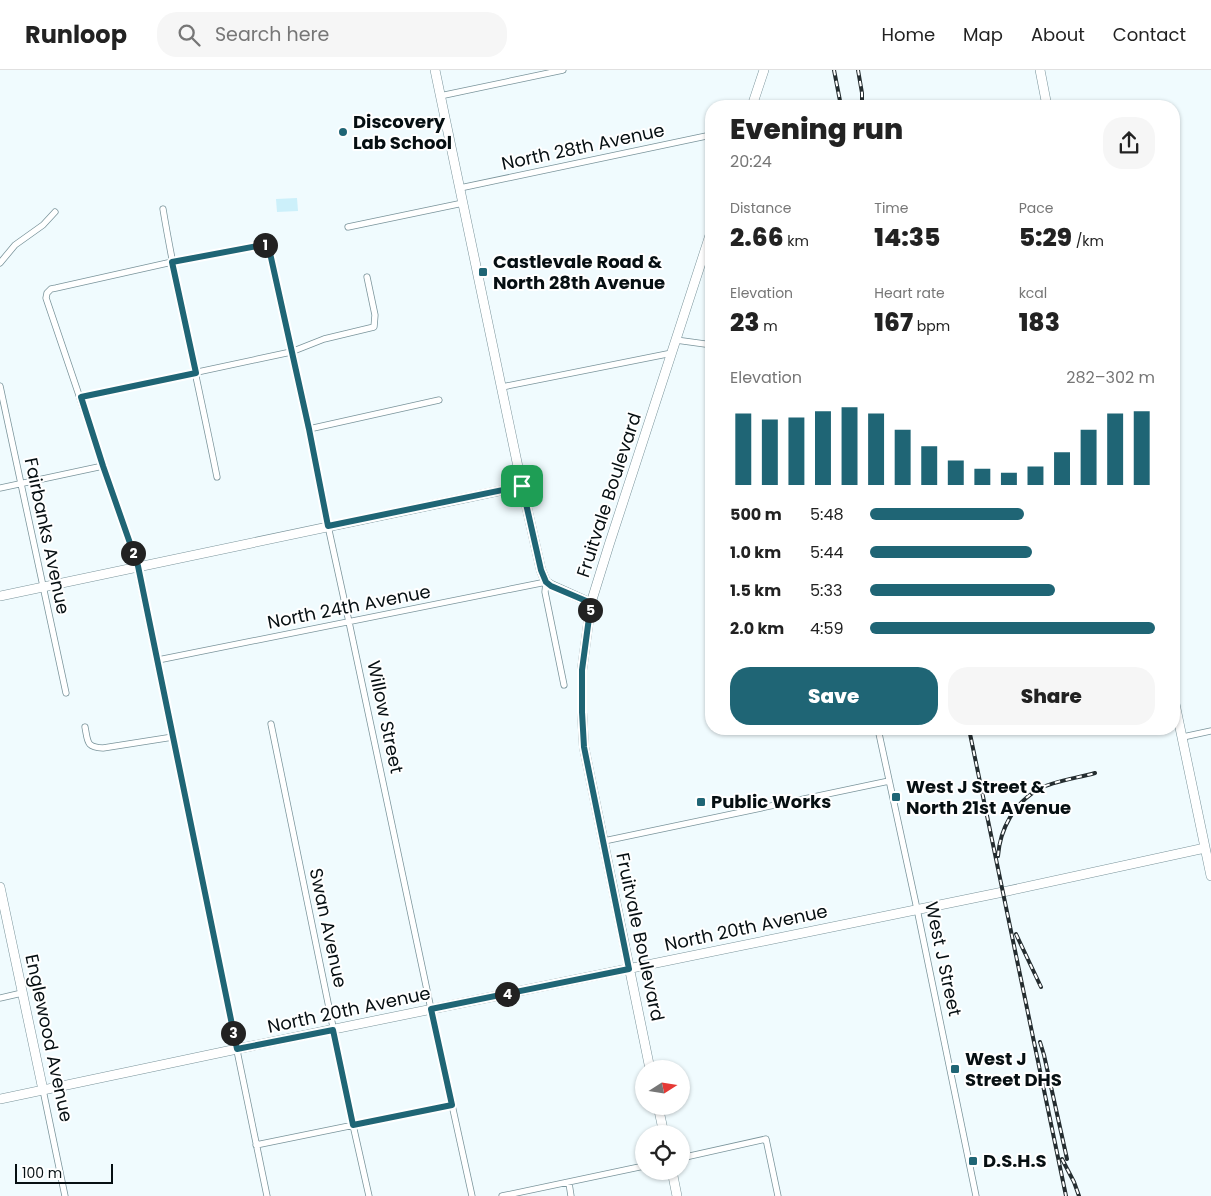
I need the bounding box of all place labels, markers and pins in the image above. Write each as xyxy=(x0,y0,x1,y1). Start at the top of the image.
place label: Discovery Lab School xyxy=(353,109,452,155)
marker: Discovery Lab School xyxy=(337,126,349,138)
pin: 1 xyxy=(252,232,278,258)
place label: Castlevale Road & North 28th Avenue xyxy=(493,249,665,295)
marker: Castlevale Road & North 28th Avenue xyxy=(477,266,489,278)
pin xyxy=(501,465,543,507)
pin: 2 xyxy=(120,540,146,566)
pin: 5 xyxy=(578,598,602,622)
place label: West J Street & North 21st Avenue xyxy=(906,774,1071,820)
place label: Public Works xyxy=(711,789,831,814)
marker: West J Street & North 21st Avenue xyxy=(890,791,902,803)
marker: Public Works xyxy=(695,796,707,808)
pin: 4 xyxy=(494,982,520,1006)
pin: 3 xyxy=(220,1020,246,1046)
place label: West J Street DHS xyxy=(965,1046,1062,1092)
marker: West J Street DHS xyxy=(949,1063,961,1075)
place label: D.S.H.S xyxy=(983,1148,1047,1173)
marker: D.S.H.S xyxy=(967,1155,979,1167)

